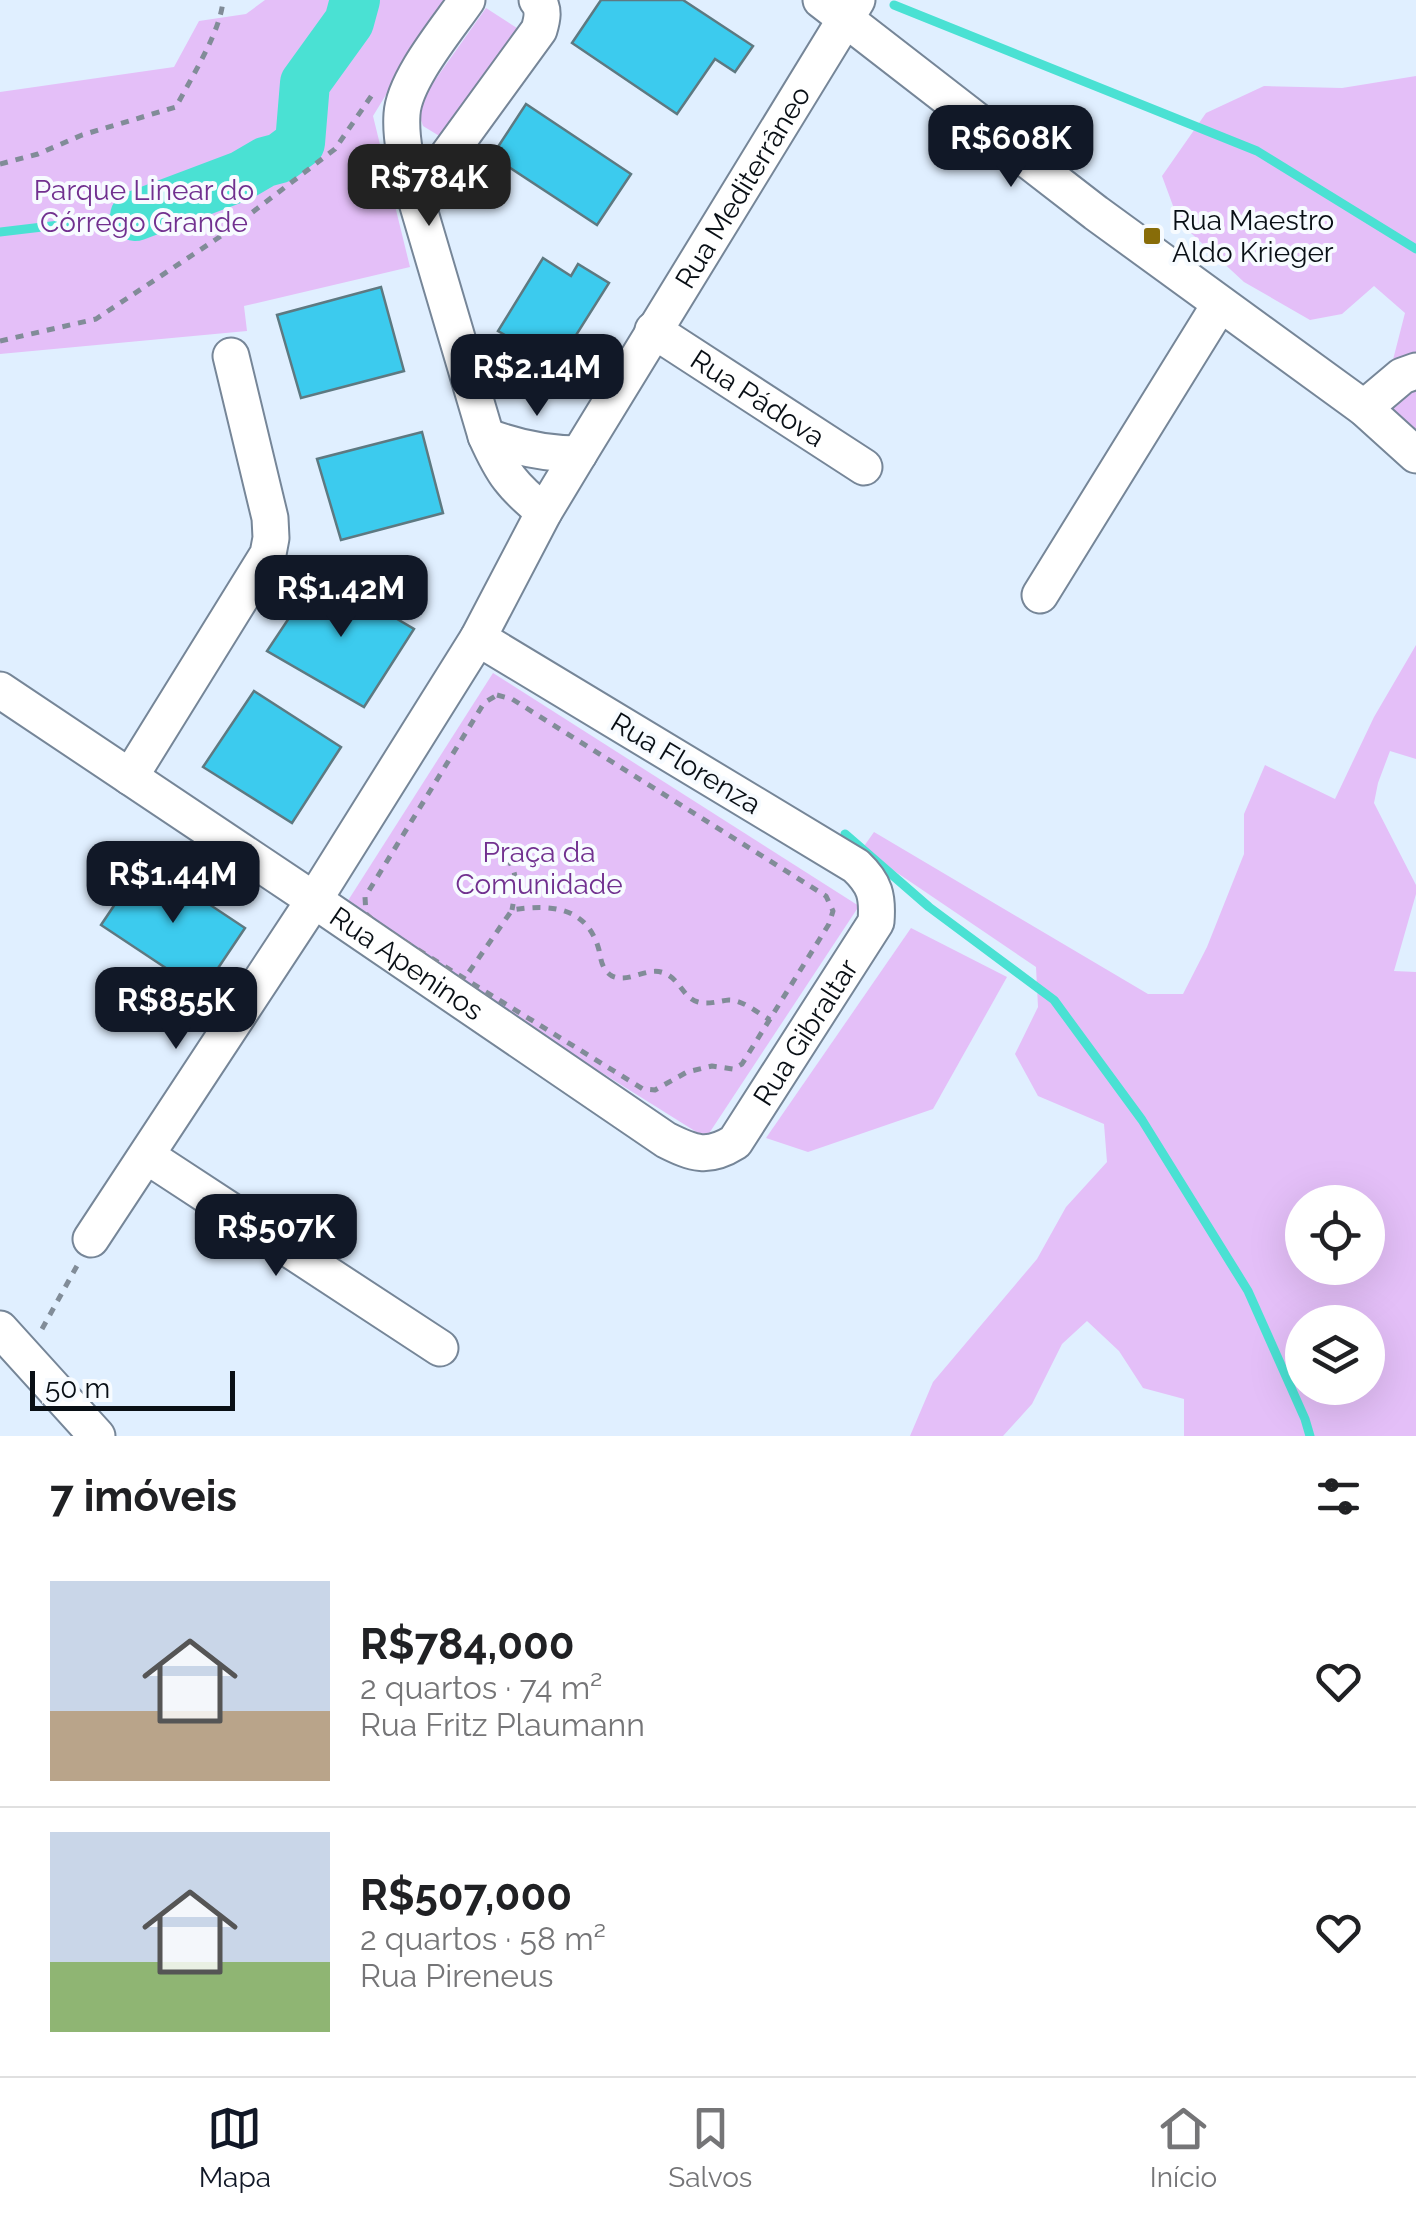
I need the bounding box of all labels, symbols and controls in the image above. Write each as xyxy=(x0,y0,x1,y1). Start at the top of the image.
street label: Rua Mediterrâneo xyxy=(668,80,817,294)
pin: R$608K xyxy=(930,105,1092,190)
text: R$608K xyxy=(950,119,1072,156)
pin: R$784K xyxy=(348,144,510,229)
text: R$784K xyxy=(370,158,488,195)
park label: Parque Linear do Córrego Grande xyxy=(34,174,254,239)
place label: Rua Maestro Aldo Krieger xyxy=(1172,204,1334,269)
marker: Rua Maestro Aldo Krieger xyxy=(1141,225,1163,247)
pin: R$2.14M xyxy=(445,334,629,419)
street label: Rua Pádova xyxy=(684,343,831,454)
text: R$2.14M xyxy=(473,348,601,385)
pin: R$1.42M xyxy=(249,555,433,640)
text: R$1.42M xyxy=(277,569,405,606)
street label: Rua Florenza xyxy=(605,706,767,821)
park label: Praça da Comunidade xyxy=(455,836,623,901)
pin: R$1.44M xyxy=(81,841,265,926)
text: R$1.44M xyxy=(109,855,237,892)
street label: Rua Apeninos xyxy=(324,900,489,1027)
street label: Rua Gibraltar xyxy=(747,953,865,1112)
pin: R$855K xyxy=(95,967,257,1052)
text: R$855K xyxy=(117,981,235,1018)
map controls xyxy=(1285,1185,1385,1405)
button: locate xyxy=(1285,1185,1385,1285)
pin: R$507K xyxy=(195,1194,357,1279)
text: R$507K xyxy=(217,1208,335,1245)
button: layers xyxy=(1285,1305,1385,1405)
scale bar xyxy=(30,1366,235,1410)
text: 50 m xyxy=(45,1372,110,1405)
icon: filters xyxy=(1311,1469,1366,1524)
text: 7 imóveis xyxy=(50,1472,237,1521)
text: R$784,000 xyxy=(360,1620,575,1669)
icon: home xyxy=(130,1621,250,1741)
icon: heart xyxy=(1311,1654,1366,1709)
text: 2 quartos · 74 m² xyxy=(360,1669,603,1706)
text: Rua Fritz Plaumann xyxy=(360,1706,645,1743)
text: R$507,000 xyxy=(360,1871,572,1920)
icon: home xyxy=(130,1872,250,1992)
icon: heart xyxy=(1311,1905,1366,1960)
text: 2 quartos · 58 m² xyxy=(360,1920,606,1957)
text: Rua Pireneus xyxy=(360,1957,554,1994)
tab: Mapa xyxy=(199,2101,271,2194)
tab: Salvos xyxy=(668,2101,752,2194)
tab: Início xyxy=(1150,2101,1217,2194)

